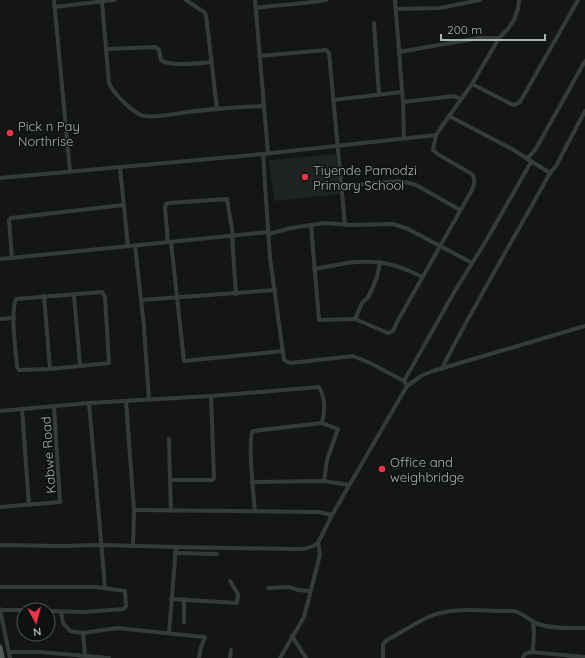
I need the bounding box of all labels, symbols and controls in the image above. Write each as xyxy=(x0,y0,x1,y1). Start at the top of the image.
scale bar xyxy=(441,16,545,42)
text: 200 m xyxy=(447,22,482,37)
place label: Pick n Pay Northrise xyxy=(18,118,80,149)
marker: Pick n Pay Northrise xyxy=(5,128,15,138)
place label: Tiyende Pamodzi Primary School xyxy=(313,162,417,193)
marker: Tiyende Pamodzi Primary School xyxy=(300,172,310,182)
street label: Kabwe Road xyxy=(37,416,59,494)
place label: Office and weighbridge xyxy=(390,454,464,485)
marker: Office and weighbridge xyxy=(377,464,387,474)
north arrow xyxy=(16,602,56,642)
text: N xyxy=(32,624,42,639)

